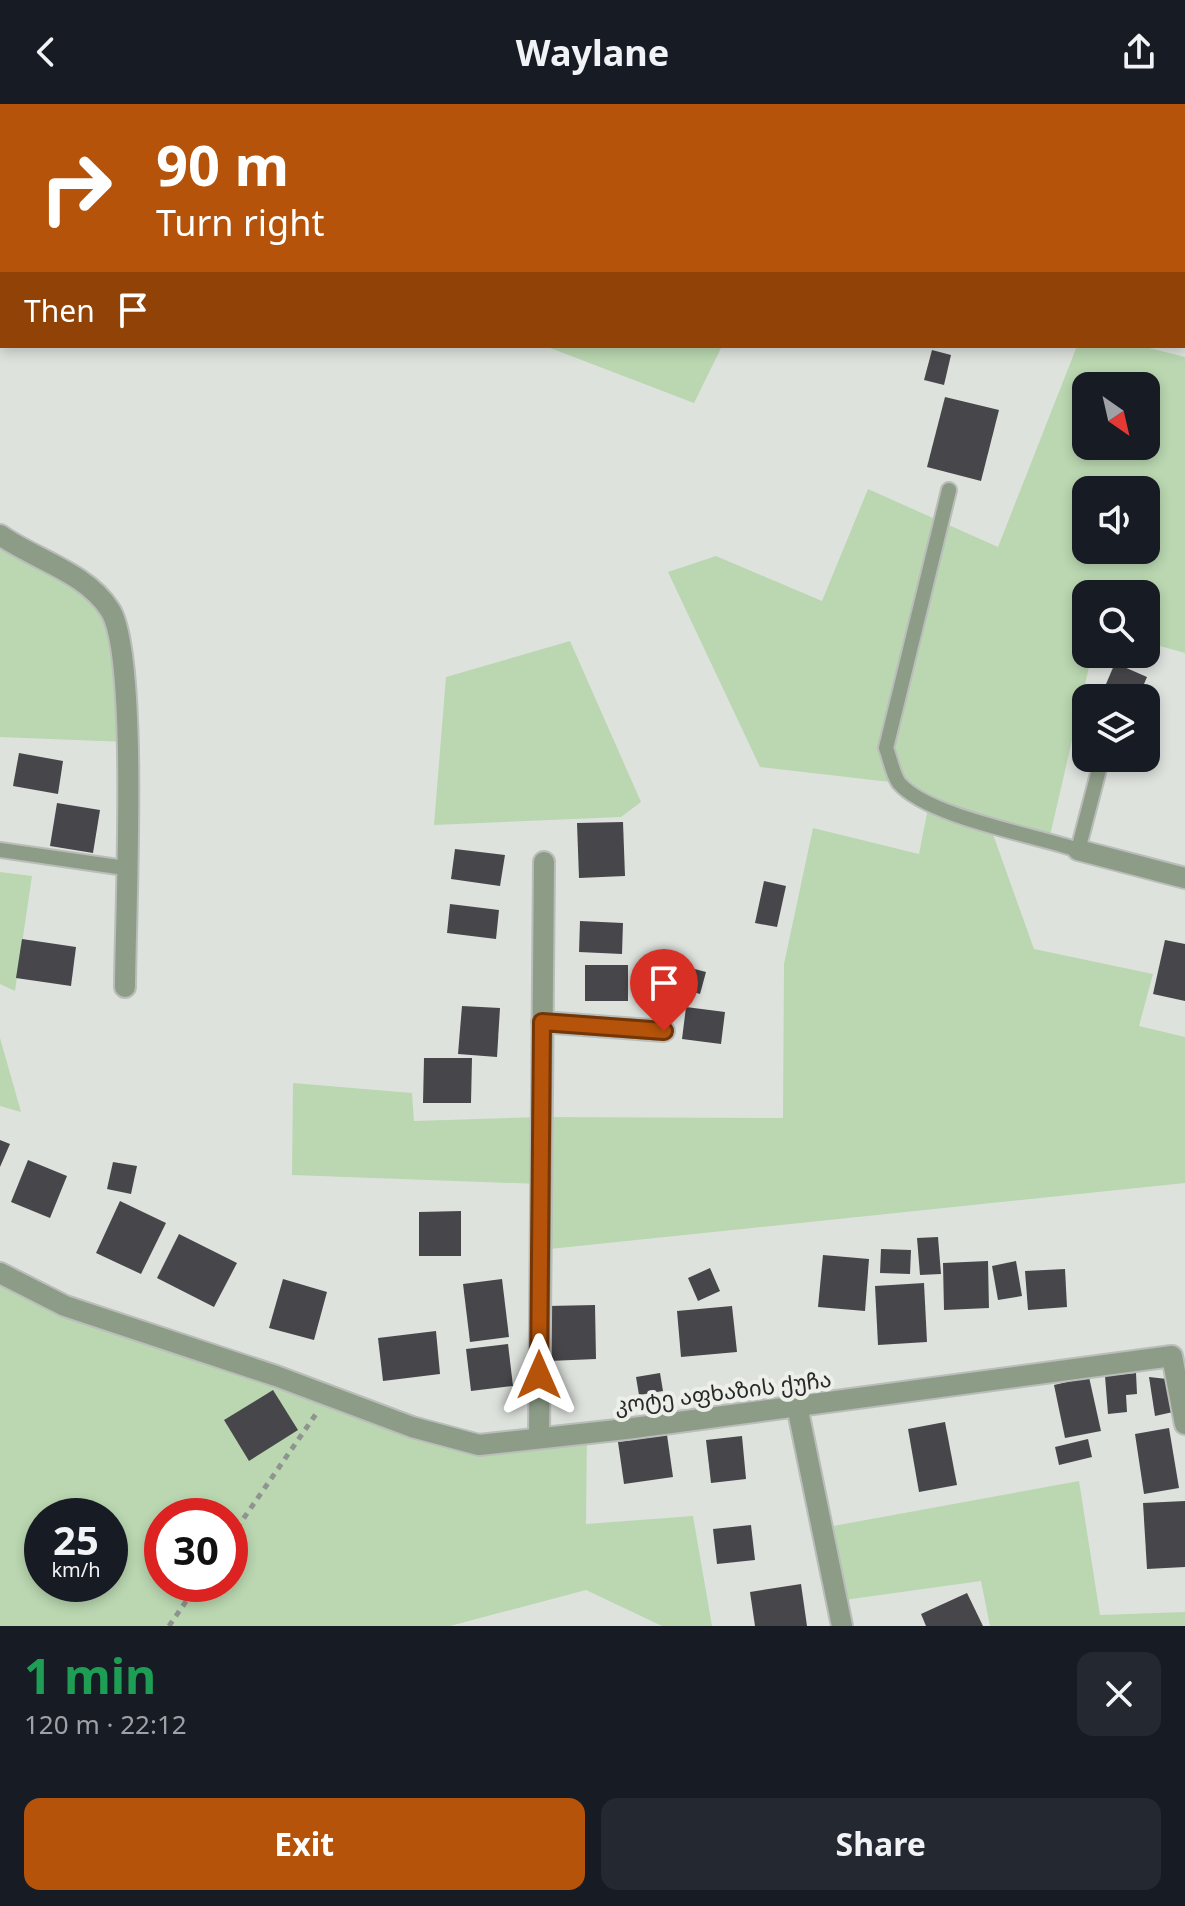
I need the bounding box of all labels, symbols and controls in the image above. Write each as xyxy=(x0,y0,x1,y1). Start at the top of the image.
text: Waylane xyxy=(516,28,669,77)
icon: back xyxy=(24,30,68,74)
icon: share xyxy=(1117,30,1161,74)
text: 90 m xyxy=(156,126,289,202)
icon: right xyxy=(24,136,128,240)
text: Turn right xyxy=(156,198,324,247)
icon: arrive xyxy=(111,288,155,332)
text: Then xyxy=(24,290,95,331)
north arrow xyxy=(1072,372,1160,460)
map controls xyxy=(1072,372,1160,772)
button: sound xyxy=(1072,476,1160,564)
button: search xyxy=(1072,580,1160,668)
button: layers xyxy=(1072,684,1160,772)
pin xyxy=(630,949,698,1031)
icon: arrive xyxy=(642,961,686,1005)
position arrow xyxy=(497,1333,581,1417)
street label: კოტე აფხაზის ქუჩა xyxy=(613,1363,833,1419)
speed limit sign: 30 xyxy=(144,1498,248,1602)
text: 25 xyxy=(53,1512,99,1567)
text: km/h xyxy=(51,1556,101,1583)
text: 1 min xyxy=(24,1643,156,1708)
button: close xyxy=(1077,1652,1161,1736)
text: 120 m · 22:12 xyxy=(24,1706,187,1742)
button: Exit xyxy=(24,1798,585,1890)
button: Share xyxy=(601,1798,1161,1890)

